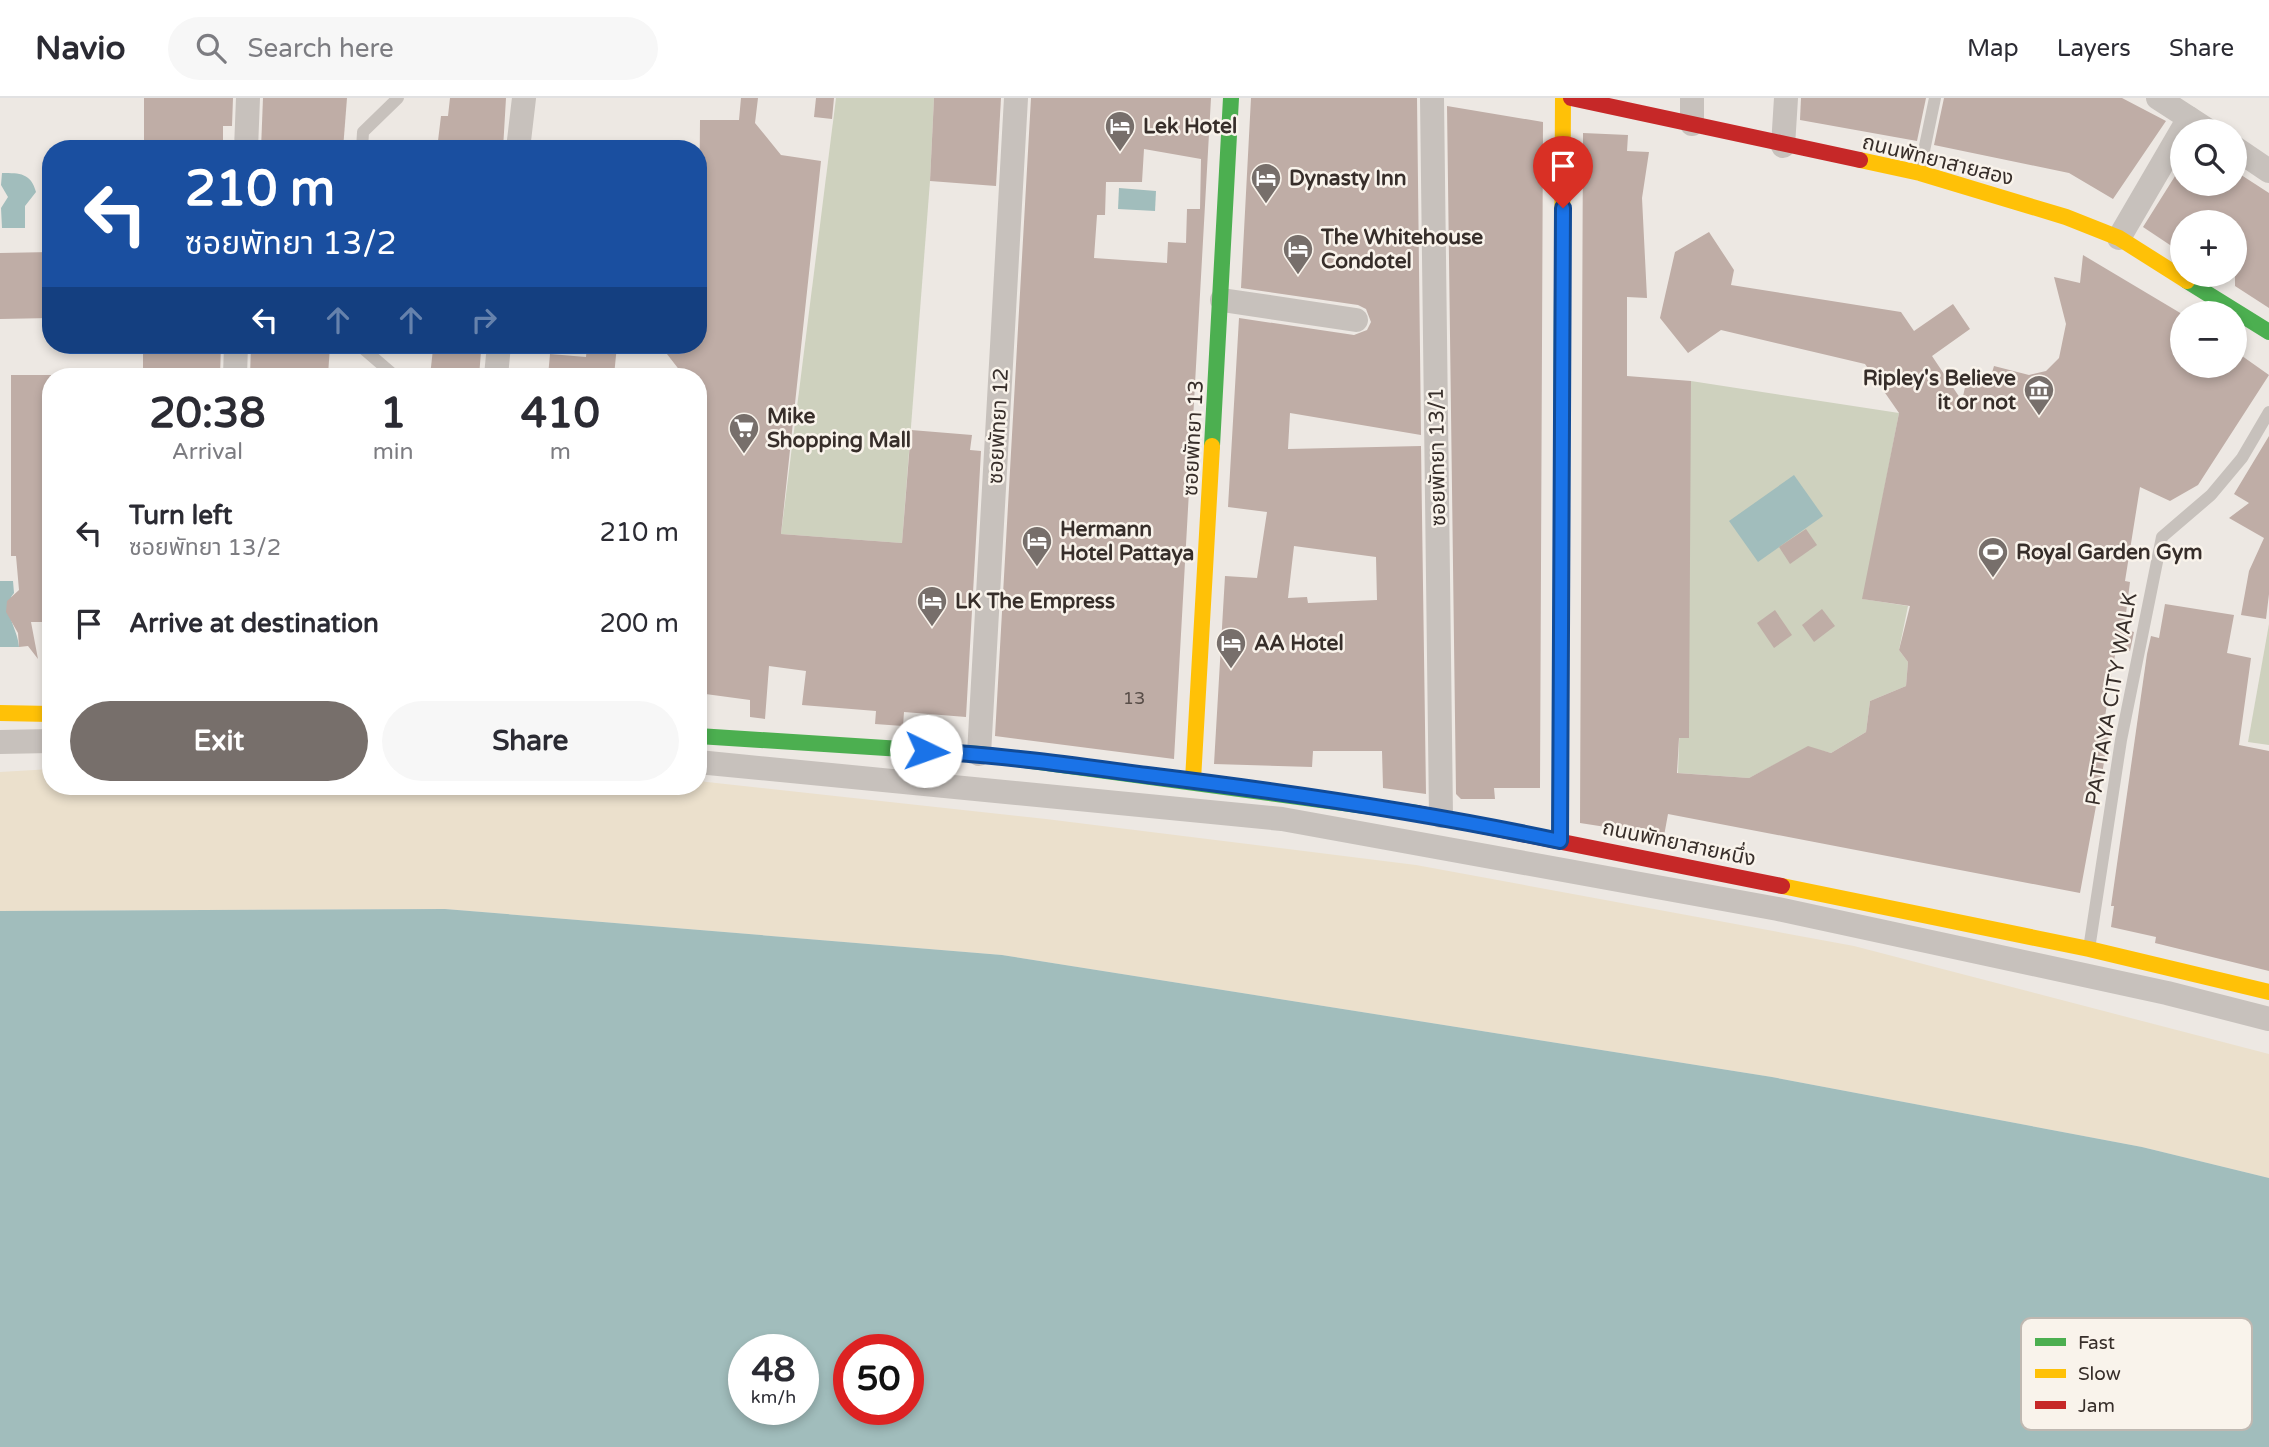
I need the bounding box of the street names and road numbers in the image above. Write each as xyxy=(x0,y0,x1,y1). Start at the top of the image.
street label: ถนนพัทยาสายสอง xyxy=(1860,130,2016,191)
street label: ซอยพัทยา 12 xyxy=(983,367,1014,485)
street label: ซอยพัทยา 13 xyxy=(1178,379,1209,497)
street label: ซอยพัทยา 13/1 xyxy=(1424,387,1451,527)
street label: PATTAYA CITY WALK xyxy=(2080,591,2143,807)
street label: ถนนพัทยาสายหนึ่ง xyxy=(1600,812,1759,872)

